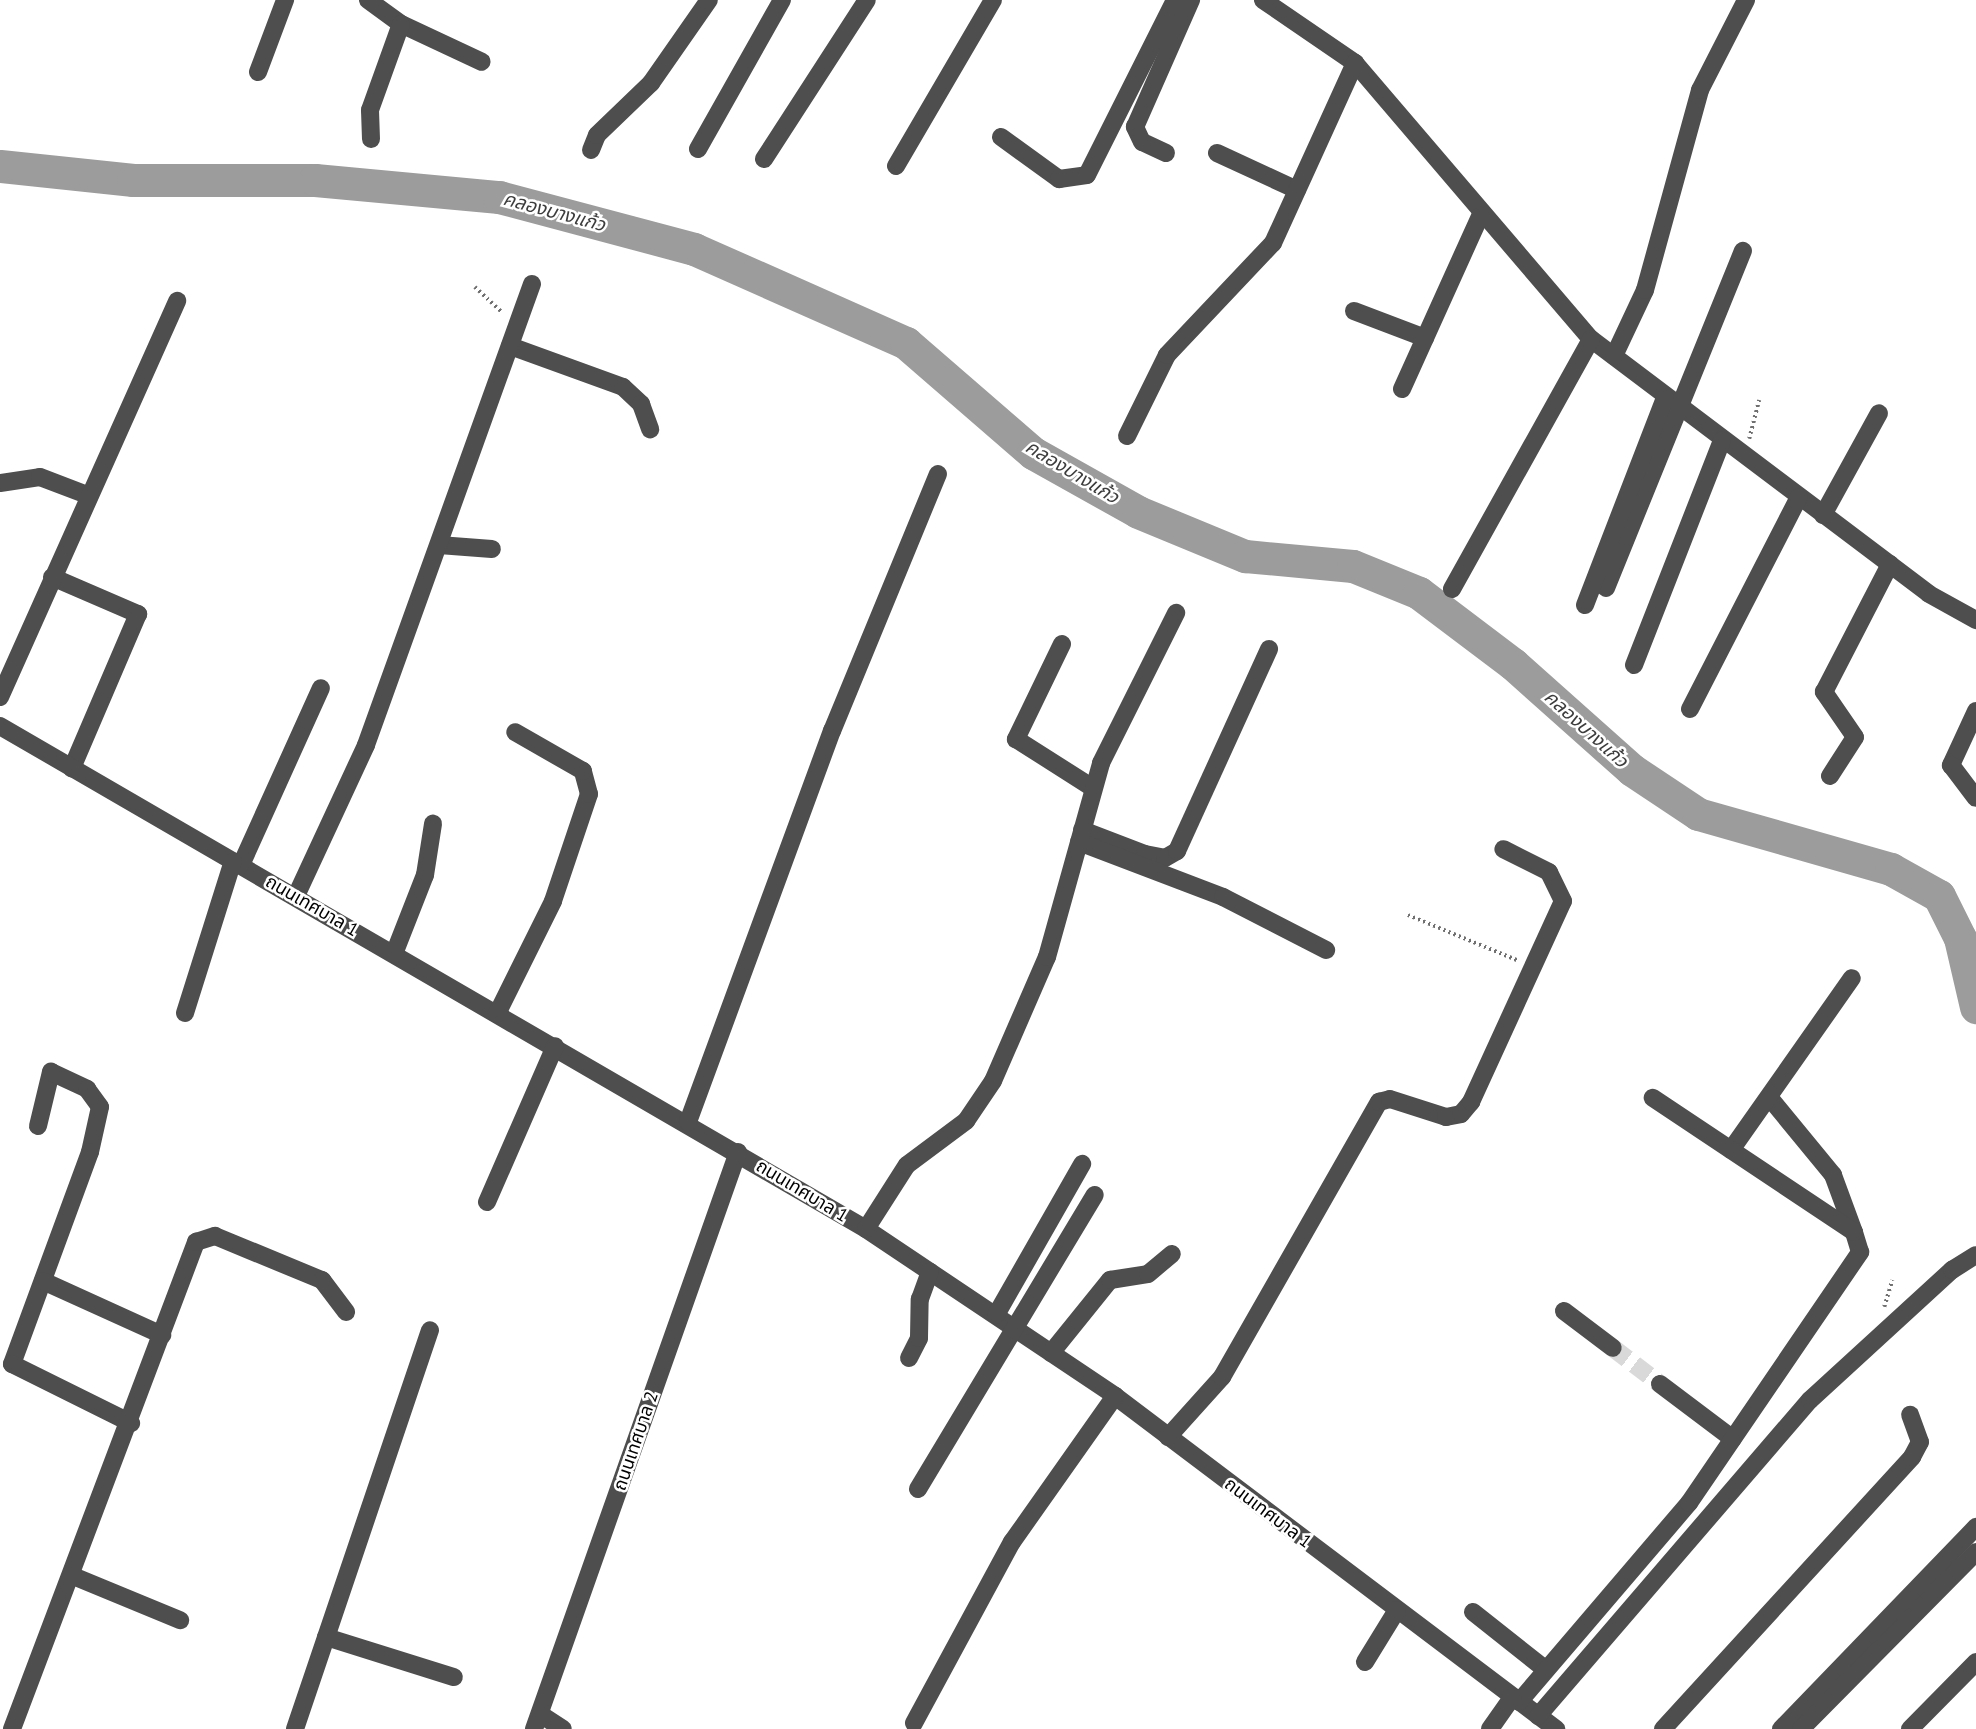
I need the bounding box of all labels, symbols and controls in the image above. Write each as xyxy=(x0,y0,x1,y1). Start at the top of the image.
water label: คลองบางแก้ว xyxy=(501,187,607,237)
water label: คลองบางแก้ว xyxy=(1021,435,1123,509)
water label: คลองบางแก้ว xyxy=(1540,686,1632,772)
street label: ถนนเทศบาล 1 xyxy=(262,871,362,941)
street label: ถนนเทศบาล 1 xyxy=(752,1155,852,1227)
street label: ถนนเทศบาล 2 xyxy=(609,1389,663,1493)
street label: ถนนเทศบาล 1 xyxy=(1220,1473,1316,1553)

